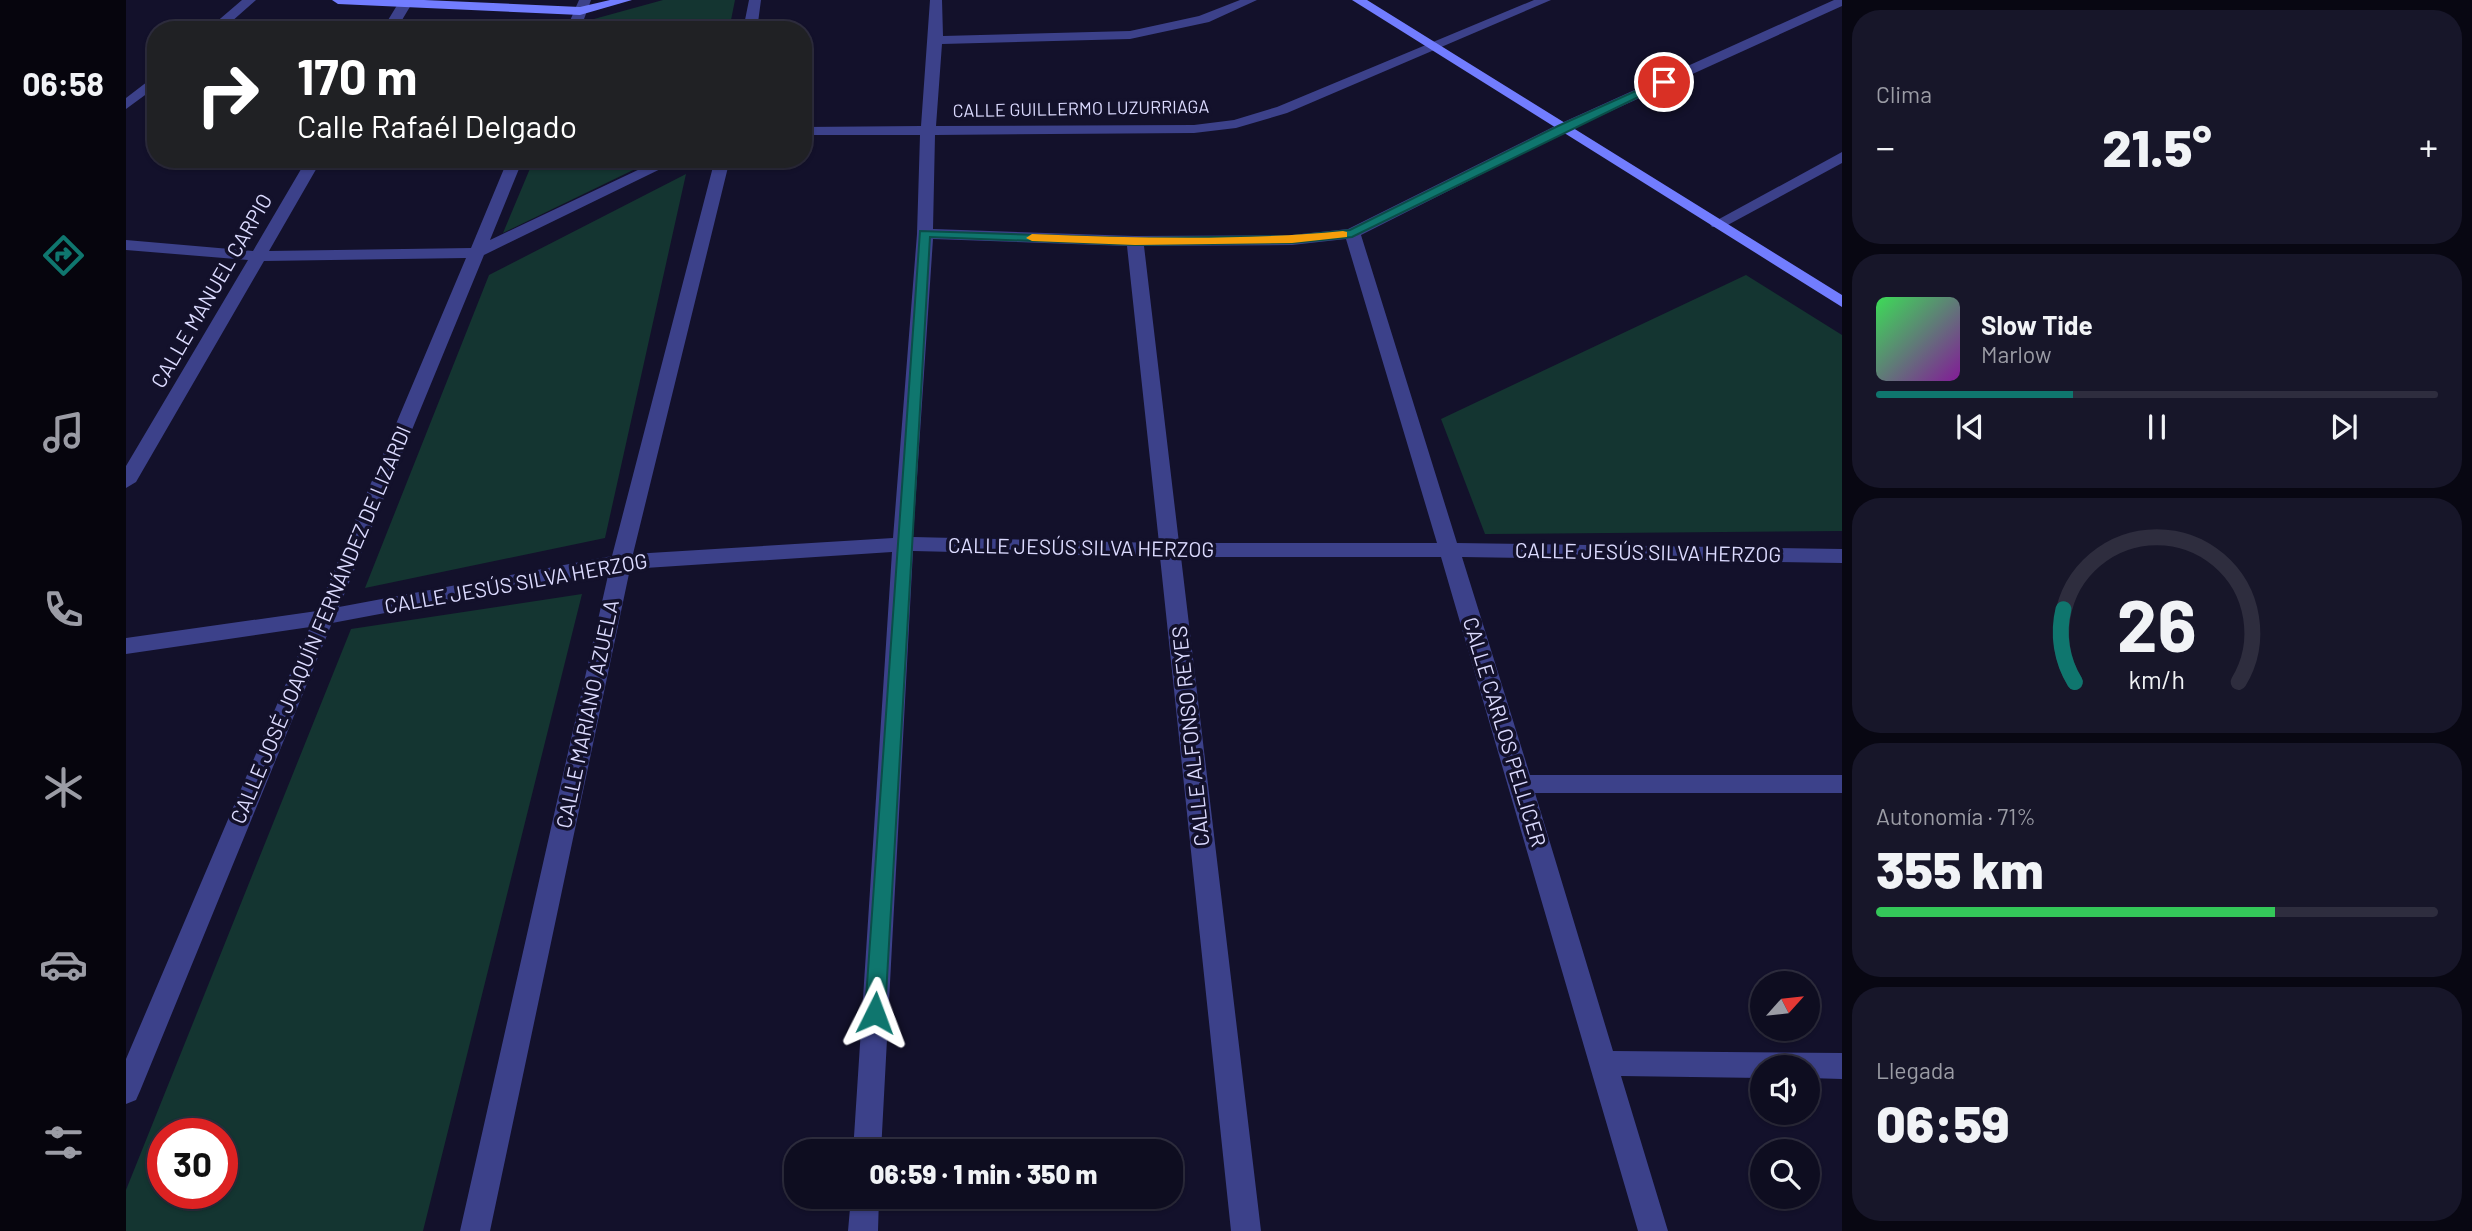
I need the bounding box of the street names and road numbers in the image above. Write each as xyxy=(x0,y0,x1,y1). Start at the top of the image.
street label: CALLE GUILLERMO LUZURRIAGA xyxy=(952,95,1210,121)
street label: CALLE MANUEL CARPIO xyxy=(145,189,276,392)
street label: CALLE JOSÉ JOAQUÍN FERNÁNDEZ DE LIZARDI xyxy=(224,422,415,827)
street label: CALLE JESÚS SILVA HERZOG xyxy=(948,532,1214,561)
street label: CALLE JESÚS SILVA HERZOG xyxy=(1515,537,1781,566)
street label: CALLE JESÚS SILVA HERZOG xyxy=(382,547,649,618)
street label: CALLE MARIANO AZUELA xyxy=(550,597,623,830)
street label: CALLE CARLOS PELLICER xyxy=(1459,614,1552,849)
street label: CALLE ALFONSO REYES xyxy=(1165,625,1214,848)

